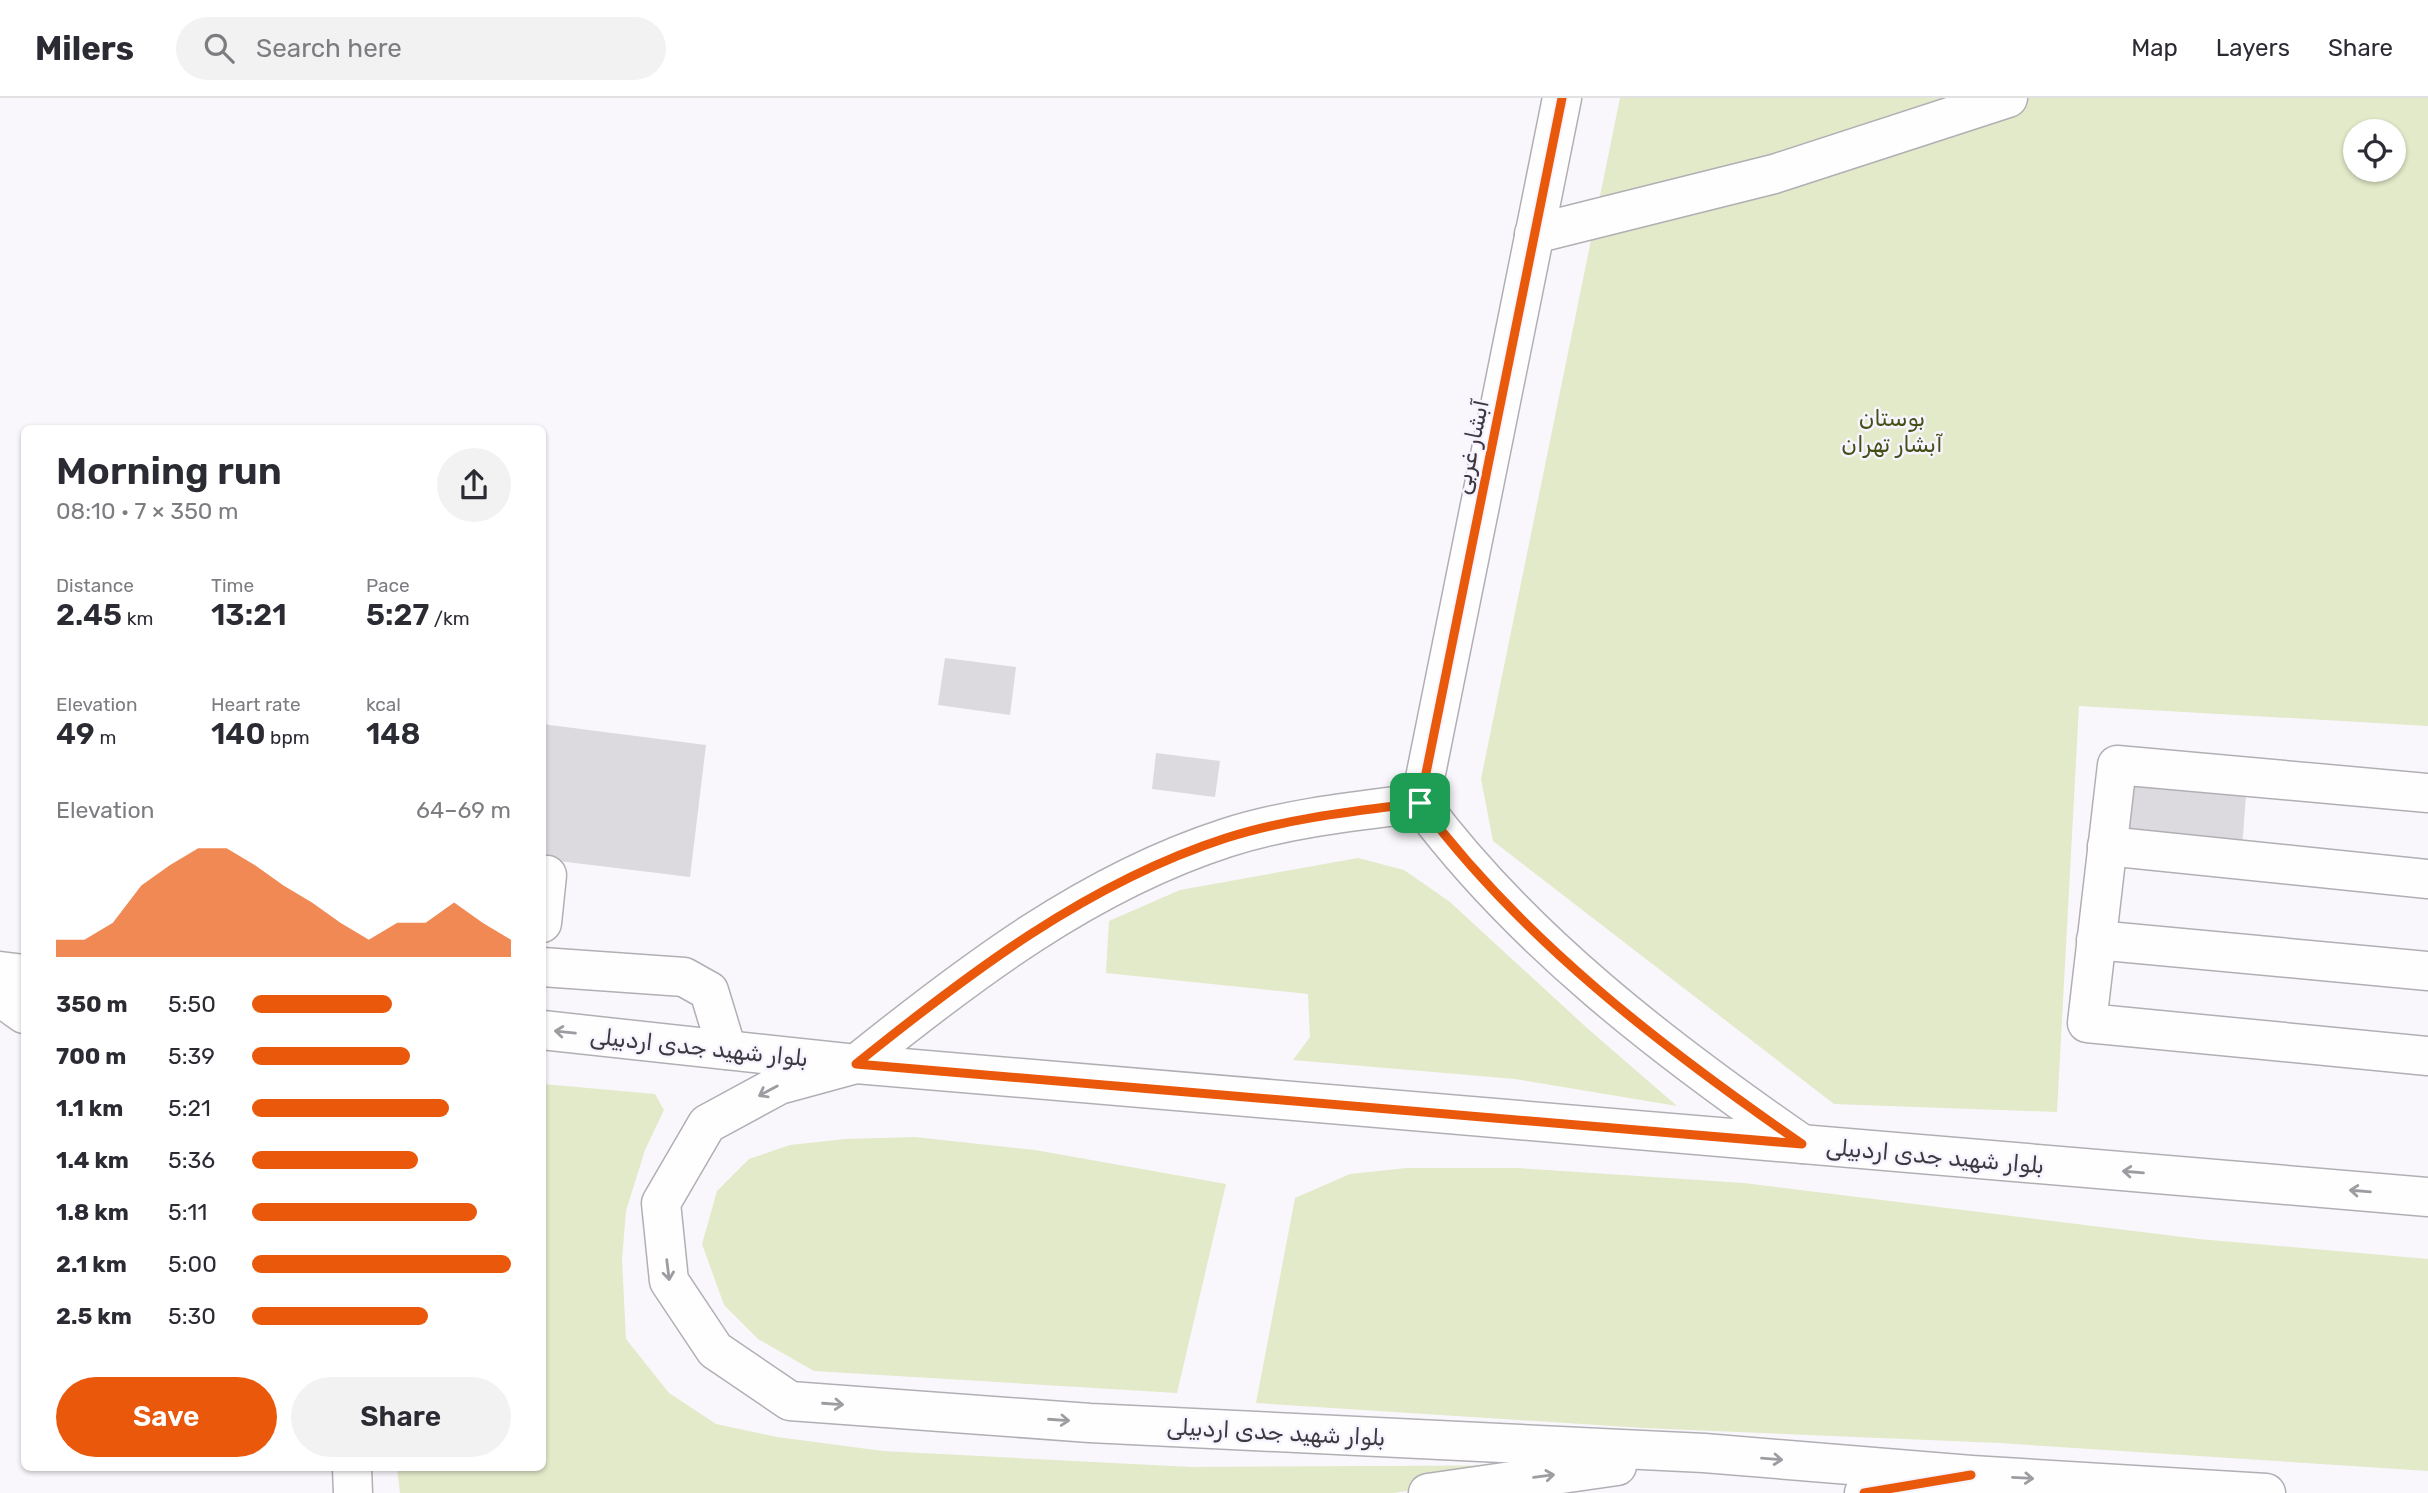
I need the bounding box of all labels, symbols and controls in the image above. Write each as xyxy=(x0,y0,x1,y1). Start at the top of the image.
search box xyxy=(176,17,666,80)
text: Milers xyxy=(35,29,134,68)
icon: search xyxy=(200,29,238,67)
text: Search here xyxy=(256,33,402,64)
text: Map xyxy=(2131,34,2178,62)
text: Layers xyxy=(2216,34,2290,62)
text: Share xyxy=(2328,34,2393,62)
map controls xyxy=(2343,119,2406,182)
button: locate xyxy=(2343,119,2406,182)
street label: آبشار غربی xyxy=(1447,397,1495,497)
park label: بوستان آبشار تهران xyxy=(1841,404,1943,458)
text: Morning run xyxy=(56,448,282,494)
button: share xyxy=(437,448,511,522)
text: 08:10 · 7 × 350 m xyxy=(56,497,239,525)
text: Distance xyxy=(56,574,134,597)
text: Time xyxy=(211,574,254,597)
text: Pace xyxy=(366,574,410,597)
text: 2.45 xyxy=(56,597,122,633)
text: 13:21 xyxy=(211,597,287,633)
text: 5:27 xyxy=(366,597,429,633)
text: km xyxy=(122,607,153,630)
text: /km xyxy=(429,607,470,630)
text: Elevation xyxy=(56,693,137,716)
text: Heart rate xyxy=(211,693,301,716)
text: kcal xyxy=(366,693,401,716)
text: 49 xyxy=(56,716,95,752)
text: 140 xyxy=(211,716,265,752)
text: 148 xyxy=(366,716,420,752)
text: m xyxy=(95,726,116,749)
text: bpm xyxy=(265,726,310,749)
pin xyxy=(1390,773,1450,833)
icon: arrive xyxy=(1401,784,1439,822)
text: Elevation xyxy=(56,796,155,824)
text: 64–69 m xyxy=(416,796,511,824)
text: 350 m xyxy=(56,990,128,1018)
text: 5:50 xyxy=(168,990,216,1018)
street label: بلوار شهید جدی اردبیلی xyxy=(589,1022,809,1072)
one-way arrow xyxy=(554,1026,576,1039)
text: 700 m xyxy=(56,1042,126,1070)
text: 5:39 xyxy=(168,1042,215,1070)
one-way arrow xyxy=(758,1084,778,1098)
text: 1.1 km xyxy=(56,1094,123,1122)
text: 5:21 xyxy=(168,1094,211,1122)
street label: بلوار شهید جدی اردبیلی xyxy=(1825,1133,2045,1179)
text: 1.4 km xyxy=(56,1146,129,1174)
text: 5:36 xyxy=(168,1146,215,1174)
one-way arrow xyxy=(2122,1165,2145,1178)
one-way arrow xyxy=(2349,1184,2372,1197)
text: 1.8 km xyxy=(56,1198,129,1226)
text: 5:11 xyxy=(168,1198,207,1226)
text: 2.1 km xyxy=(56,1250,127,1278)
text: 5:00 xyxy=(168,1250,217,1278)
one-way arrow xyxy=(662,1258,675,1281)
text: 2.5 km xyxy=(56,1302,132,1330)
text: 5:30 xyxy=(168,1302,216,1330)
button: Save xyxy=(56,1377,277,1457)
button: Share xyxy=(291,1377,511,1457)
one-way arrow xyxy=(821,1398,843,1411)
street label: بلوار شهید جدی اردبیلی xyxy=(1166,1412,1386,1452)
one-way arrow xyxy=(1048,1414,1071,1427)
one-way arrow xyxy=(1760,1453,1783,1466)
one-way arrow xyxy=(1532,1470,1555,1483)
one-way arrow xyxy=(2011,1472,2034,1485)

